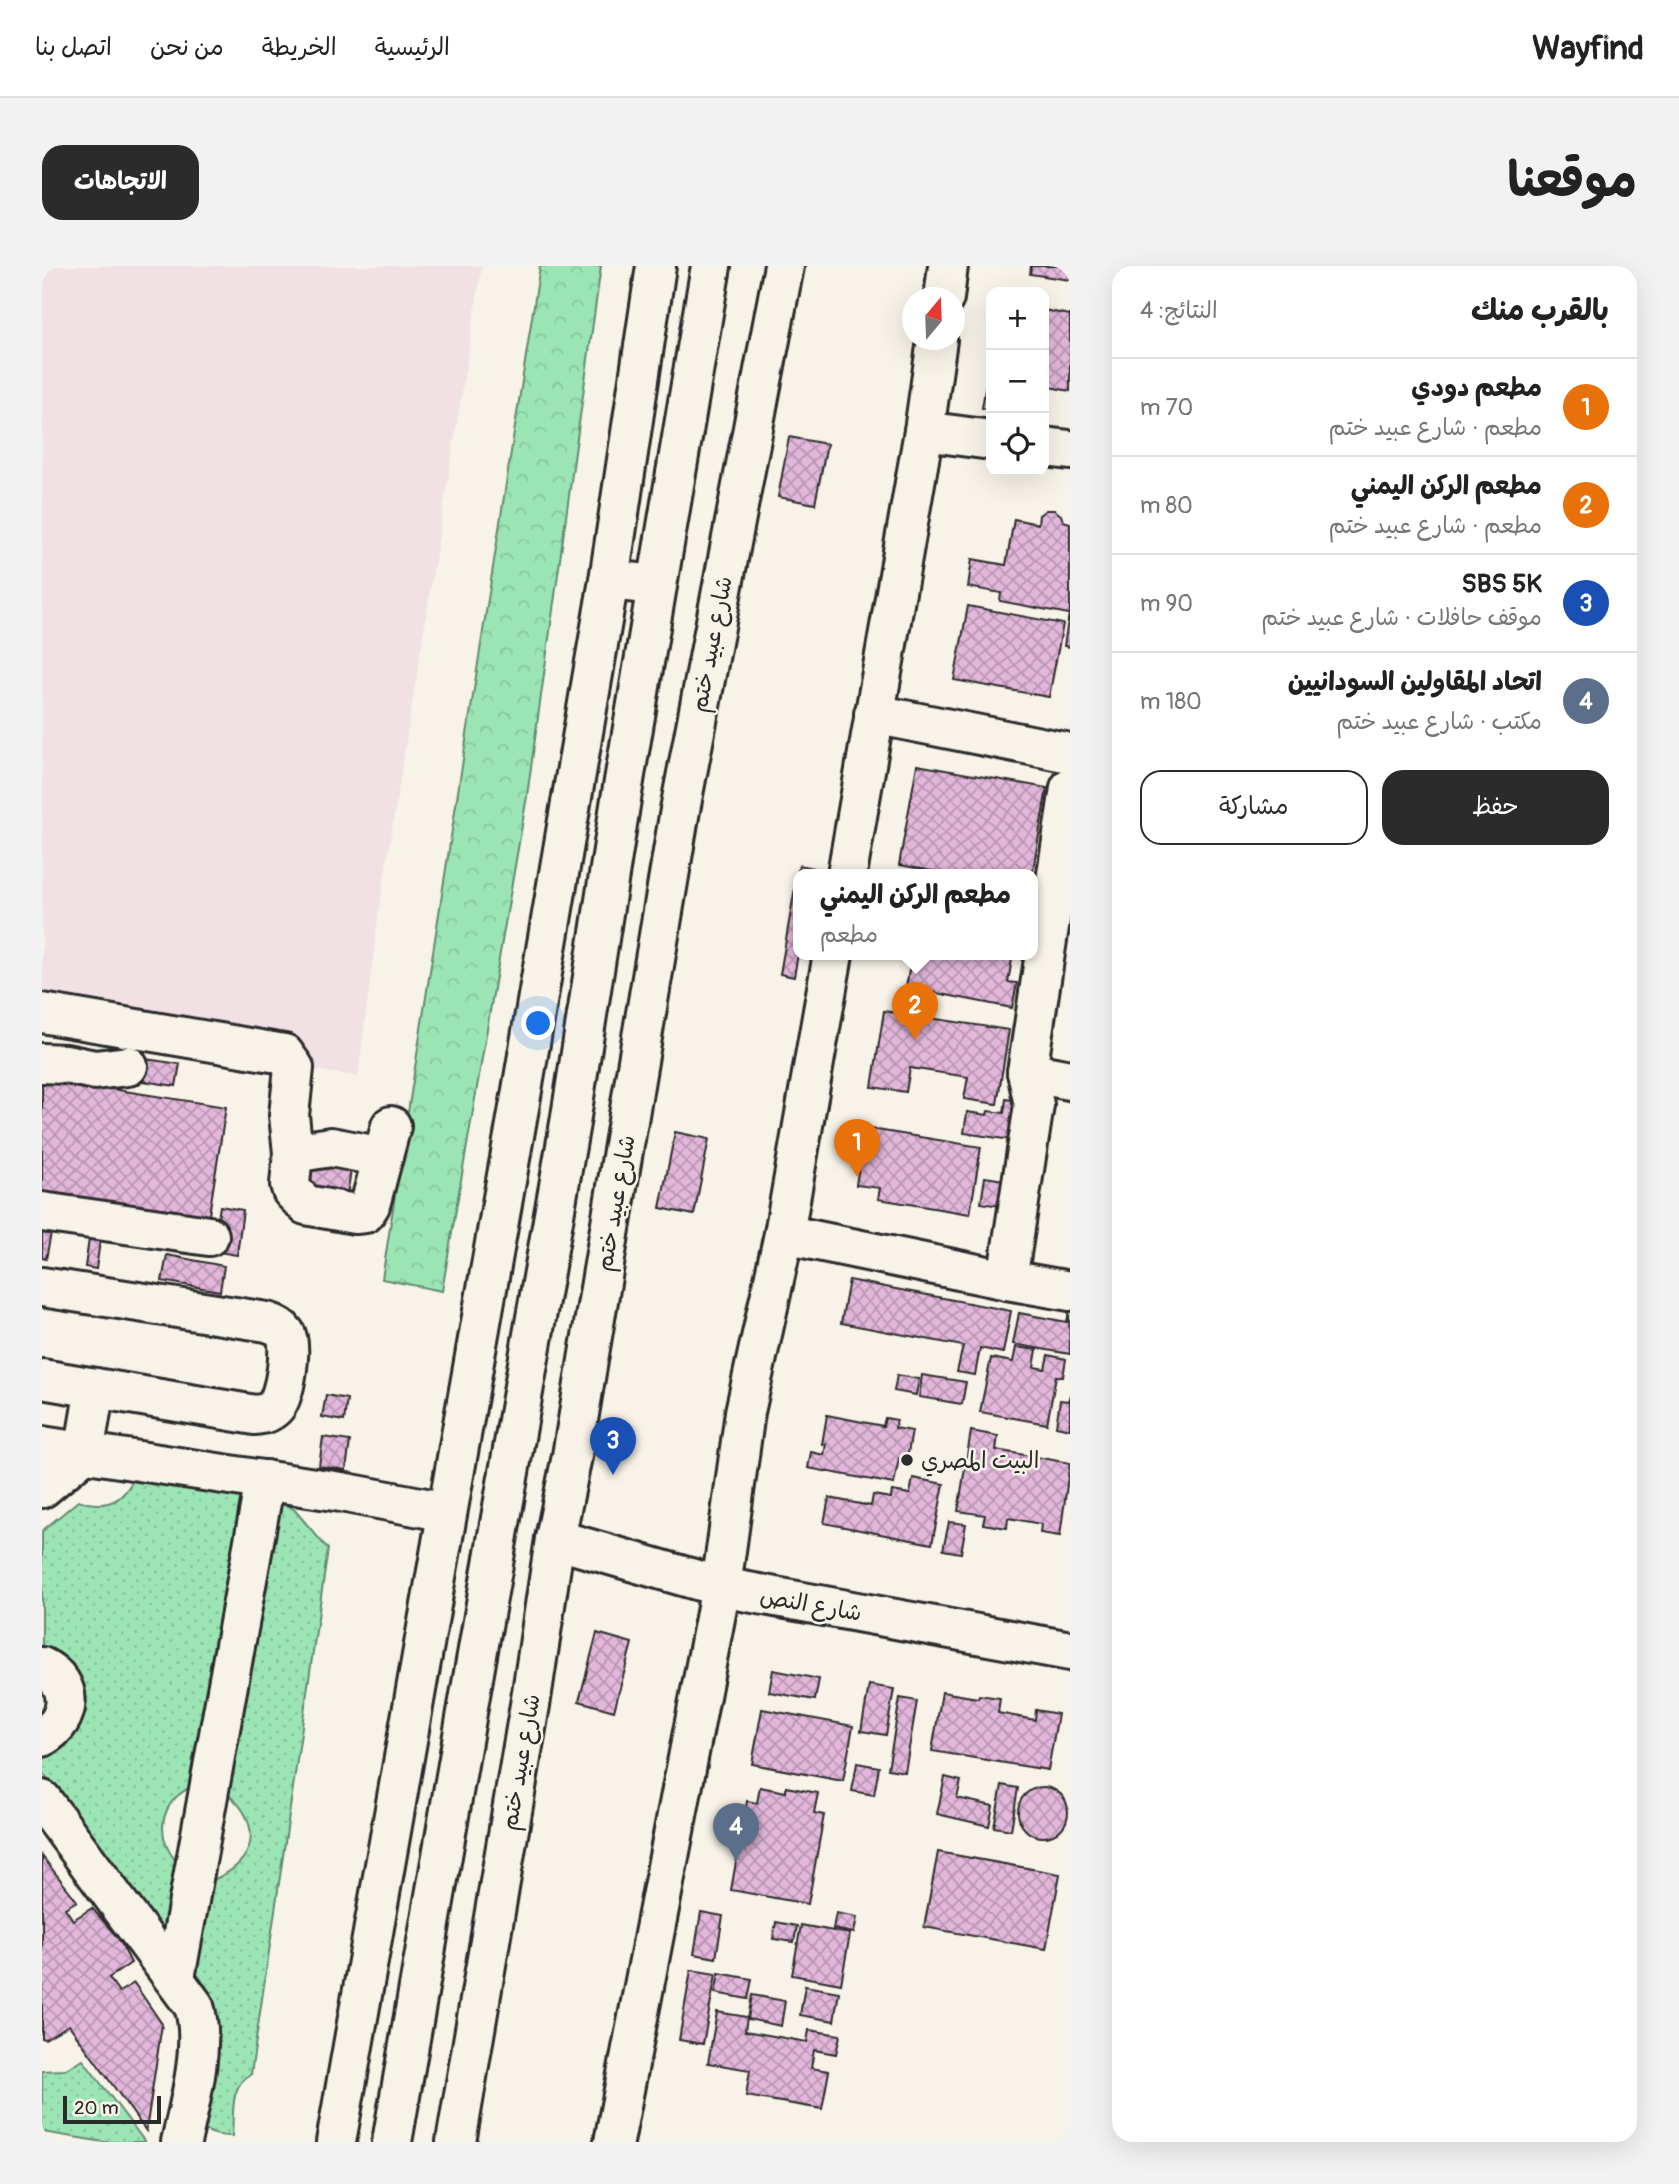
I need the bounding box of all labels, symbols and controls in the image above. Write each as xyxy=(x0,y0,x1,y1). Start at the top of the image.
text: Wayfind xyxy=(1532,28,1644,69)
text: اتصل بنا xyxy=(35,33,112,62)
text: من نحن xyxy=(150,33,224,62)
text: الخريطة xyxy=(262,33,337,62)
text: الرئيسية xyxy=(375,33,450,62)
button: الاتجاهات xyxy=(42,145,199,220)
text: موقعنا xyxy=(1507,150,1637,211)
north arrow xyxy=(902,287,965,350)
map controls xyxy=(986,287,1049,476)
button: + xyxy=(986,287,1049,350)
text: بالقرب منك xyxy=(1471,292,1609,329)
text: النتائج: 4 xyxy=(1140,296,1218,325)
button: − xyxy=(986,350,1049,413)
text: مطعم دودي xyxy=(1411,372,1542,404)
text: 70 m xyxy=(1140,393,1193,422)
text: 1 xyxy=(1582,393,1591,422)
button: locate xyxy=(986,413,1049,476)
text: مطعم · شارع عبيد ختم xyxy=(1328,413,1542,442)
text: مطعم الركن اليمني xyxy=(1351,470,1542,502)
text: 80 m xyxy=(1140,491,1193,520)
text: 2 xyxy=(1580,491,1592,520)
text: مطعم · شارع عبيد ختم xyxy=(1328,511,1542,540)
text: SBS 5K xyxy=(1462,568,1542,600)
street label: شارع عبيد ختم xyxy=(684,574,742,715)
text: 90 m xyxy=(1140,589,1193,618)
text: 3 xyxy=(1580,589,1592,618)
text: موقف حافلات · شارع عبيد ختم xyxy=(1261,603,1542,632)
text: اتحاد المقاولين السودانيين xyxy=(1288,666,1542,698)
text: 180 m xyxy=(1140,687,1202,716)
text: 4 xyxy=(1579,687,1593,716)
text: مكتب · شارع عبيد ختم xyxy=(1336,707,1542,736)
button: مشاركة xyxy=(1140,770,1368,845)
button: حفظ xyxy=(1382,770,1609,845)
popup xyxy=(793,869,1038,960)
text: مطعم الركن اليمني xyxy=(820,879,1011,911)
text: مطعم xyxy=(820,920,878,949)
pin: 2 xyxy=(892,982,938,1040)
your location xyxy=(521,1006,555,1040)
pin: 1 xyxy=(834,1119,880,1177)
street label: شارع عبيد ختم xyxy=(589,1133,645,1274)
pin: 3 xyxy=(590,1417,636,1475)
place label: البيت المصري xyxy=(921,1446,1039,1477)
marker: البيت المصري xyxy=(899,1452,915,1468)
street label: شارع النص xyxy=(758,1581,864,1629)
street label: شارع عبيد ختم xyxy=(494,1692,550,1833)
pin: 4 xyxy=(713,1803,759,1861)
scale bar xyxy=(63,2093,161,2125)
text: 20 m xyxy=(74,2096,119,2120)

